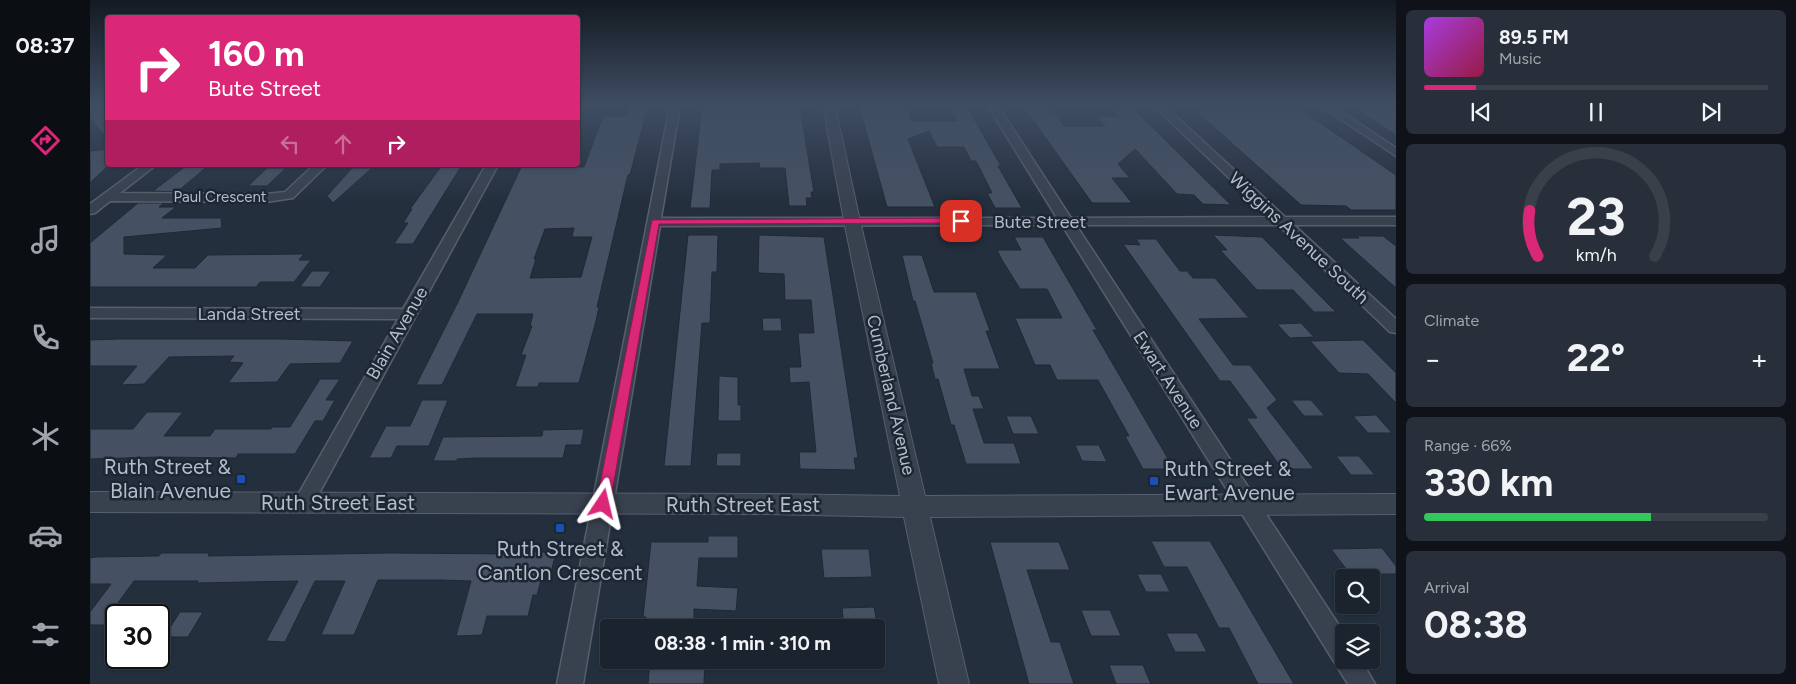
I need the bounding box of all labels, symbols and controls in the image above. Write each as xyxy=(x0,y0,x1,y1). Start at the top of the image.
text: 89.5 FM xyxy=(1499,26,1569,49)
text: 08:37 xyxy=(16,32,74,59)
text: 160 m xyxy=(208,33,305,75)
icon: right xyxy=(125,35,190,100)
text: Music xyxy=(1499,49,1541,68)
text: Bute Street xyxy=(208,75,321,102)
icon: previous xyxy=(1467,98,1495,126)
icon: pause xyxy=(1582,98,1610,126)
icon: next xyxy=(1697,98,1725,126)
icon: directions xyxy=(28,123,63,158)
icon: left xyxy=(276,130,304,158)
icon: ahead xyxy=(329,130,357,158)
icon: right xyxy=(382,130,410,158)
street label: Wiggins Avenue South xyxy=(1224,167,1374,309)
text: 23 xyxy=(1566,186,1626,248)
street label: Paul Crescent xyxy=(174,188,267,206)
pin xyxy=(940,200,982,242)
icon: arrive xyxy=(947,207,975,235)
street label: Bute Street xyxy=(994,211,1086,233)
icon: music xyxy=(28,222,63,257)
text: km/h xyxy=(1576,244,1616,265)
street label: Blain Avenue xyxy=(362,282,433,383)
street label: Landa Street xyxy=(197,303,301,325)
text: Climate xyxy=(1424,311,1479,330)
street label: Cumberland Avenue xyxy=(862,313,920,477)
icon: phone xyxy=(28,320,63,355)
street label: Ewart Avenue xyxy=(1128,327,1208,433)
text: 22° xyxy=(1567,335,1625,381)
text: − xyxy=(1424,342,1441,376)
text: + xyxy=(1751,342,1768,376)
icon: climate xyxy=(28,419,63,454)
text: Range · 66% xyxy=(1424,436,1512,455)
place label: Ruth Street & Blain Avenue xyxy=(104,454,231,503)
place label: Ruth Street & Ewart Avenue xyxy=(1164,456,1295,505)
text: 330 km xyxy=(1424,460,1554,506)
marker: Ruth Street & Blain Avenue xyxy=(235,473,247,485)
marker: Ruth Street & Ewart Avenue xyxy=(1148,475,1160,487)
position arrow xyxy=(576,477,628,529)
street label: Ruth Street East xyxy=(261,490,415,515)
street label: Ruth Street East xyxy=(666,492,820,517)
icon: car xyxy=(28,518,63,553)
marker: Ruth Street & Cantlon Crescent xyxy=(554,522,566,534)
place label: Ruth Street & Cantlon Crescent xyxy=(477,536,643,585)
map controls xyxy=(1335,569,1380,669)
button: search xyxy=(1335,569,1380,614)
text: Arrival xyxy=(1424,578,1469,597)
text: 08:38 xyxy=(1424,602,1528,648)
speed limit sign: 30 xyxy=(105,604,170,669)
icon: filters xyxy=(28,617,63,652)
button: layers xyxy=(1335,624,1380,669)
text: 08:38 · 1 min · 310 m xyxy=(654,632,831,655)

